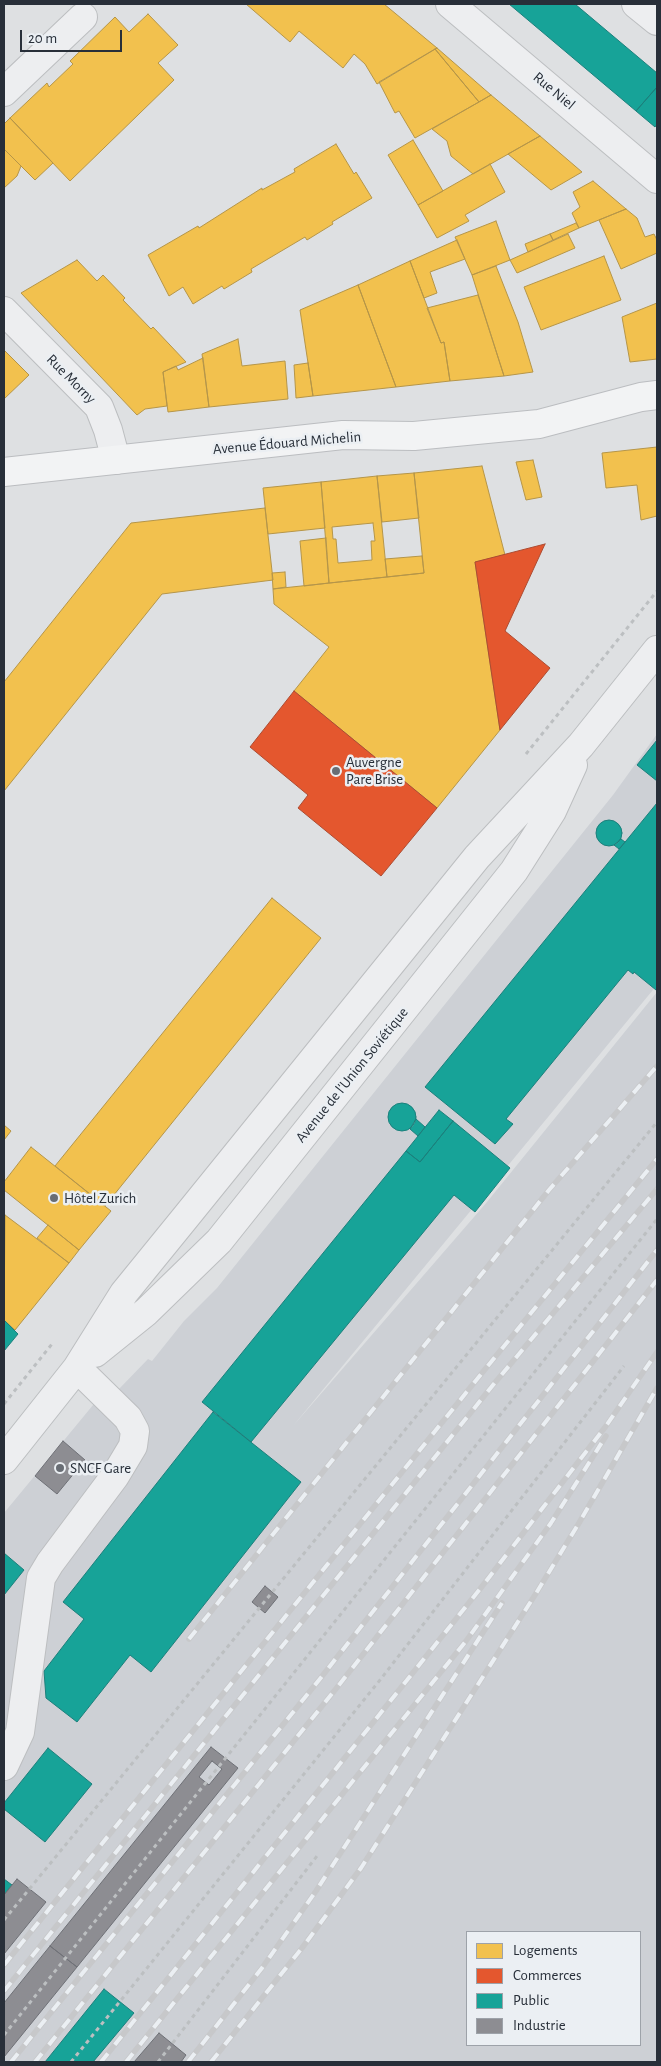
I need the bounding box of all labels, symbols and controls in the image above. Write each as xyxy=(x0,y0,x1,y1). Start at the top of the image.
scale bar xyxy=(22,20,125,52)
text: 20 m xyxy=(28,31,57,46)
street label: Rue Niel xyxy=(529,68,579,114)
street label: Rue Morny xyxy=(43,351,99,407)
street label: Avenue Édouard Michelin xyxy=(212,428,362,458)
place label: Auvergne Pare Brise xyxy=(346,753,403,788)
marker: Auvergne Pare Brise xyxy=(330,765,342,777)
street label: Avenue de l'Union Soviétique xyxy=(292,1004,412,1146)
place label: Hôtel Zurich xyxy=(64,1189,136,1207)
marker: Hôtel Zurich xyxy=(48,1192,60,1204)
place label: SNCF Gare xyxy=(70,1459,131,1477)
marker: SNCF Gare xyxy=(54,1462,66,1474)
legend xyxy=(466,1931,641,2046)
text: Logements xyxy=(513,1943,578,1958)
text: Commerces xyxy=(513,1968,582,1983)
text: Public xyxy=(513,1993,549,2008)
text: Industrie xyxy=(513,2018,566,2033)

